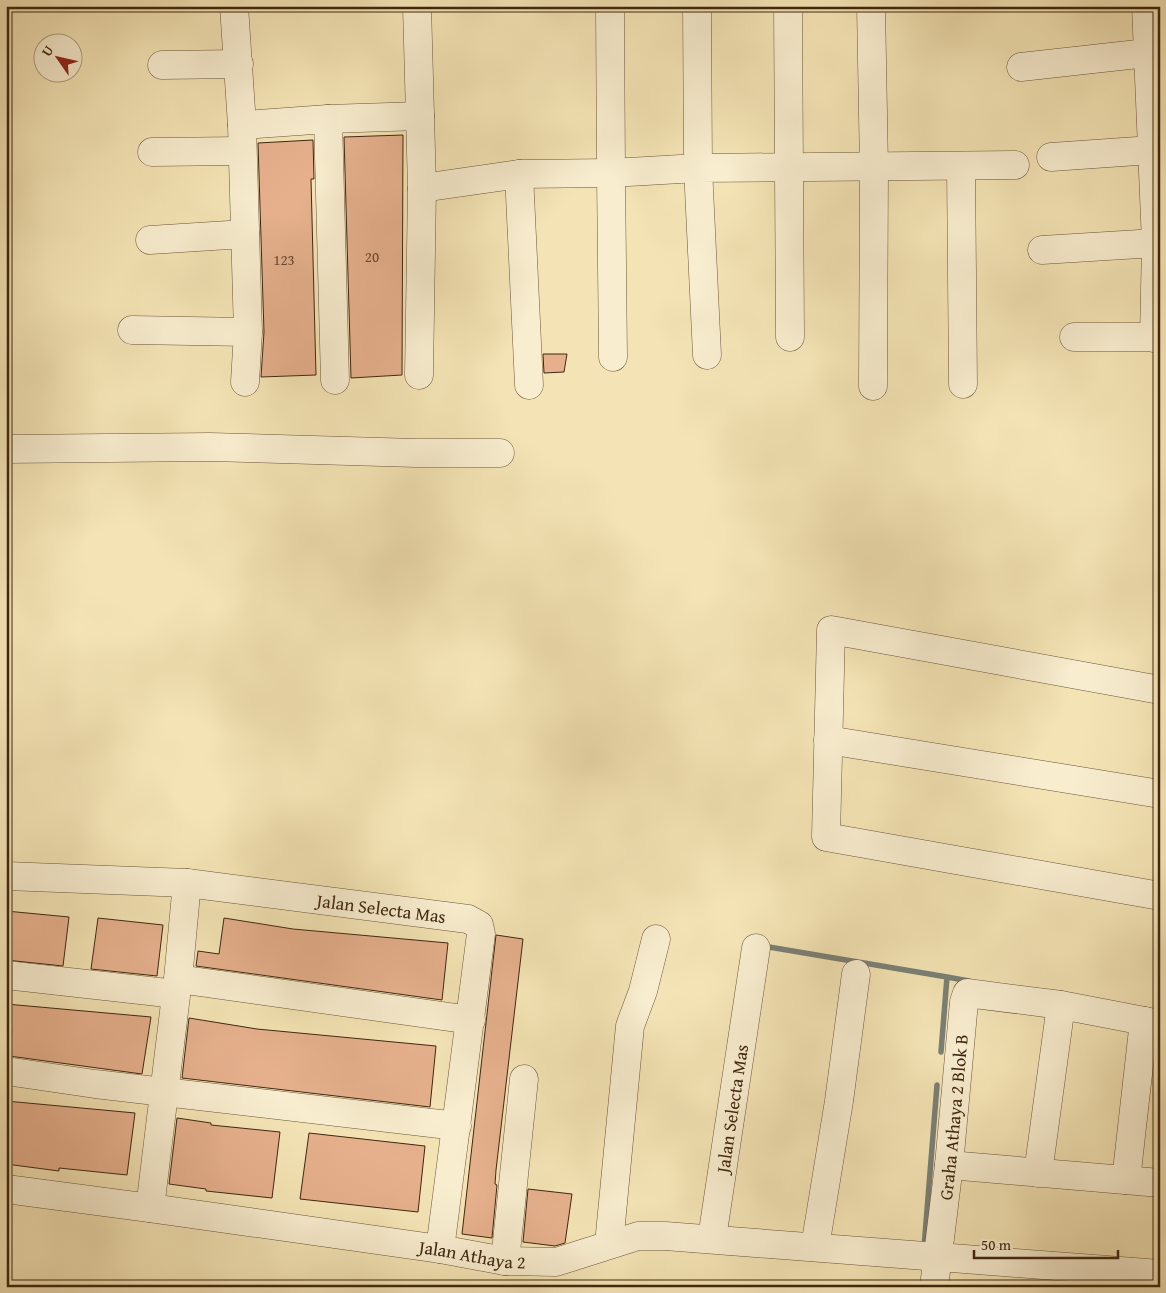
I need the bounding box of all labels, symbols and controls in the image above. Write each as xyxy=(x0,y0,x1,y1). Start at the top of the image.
north arrow xyxy=(32,32,82,82)
text: U xyxy=(36,41,58,60)
house number: 20 xyxy=(365,246,379,267)
house number: 123 xyxy=(273,249,295,270)
street label: Jalan Selecta Mas xyxy=(313,886,448,930)
street label: Graha Athaya 2 Blok B xyxy=(931,1033,974,1202)
street label: Jalan Selecta Mas xyxy=(708,1042,755,1177)
scale bar xyxy=(974,1228,1117,1260)
street label: Jalan Athaya 2 xyxy=(415,1232,526,1275)
text: 50 m xyxy=(981,1234,1012,1255)

